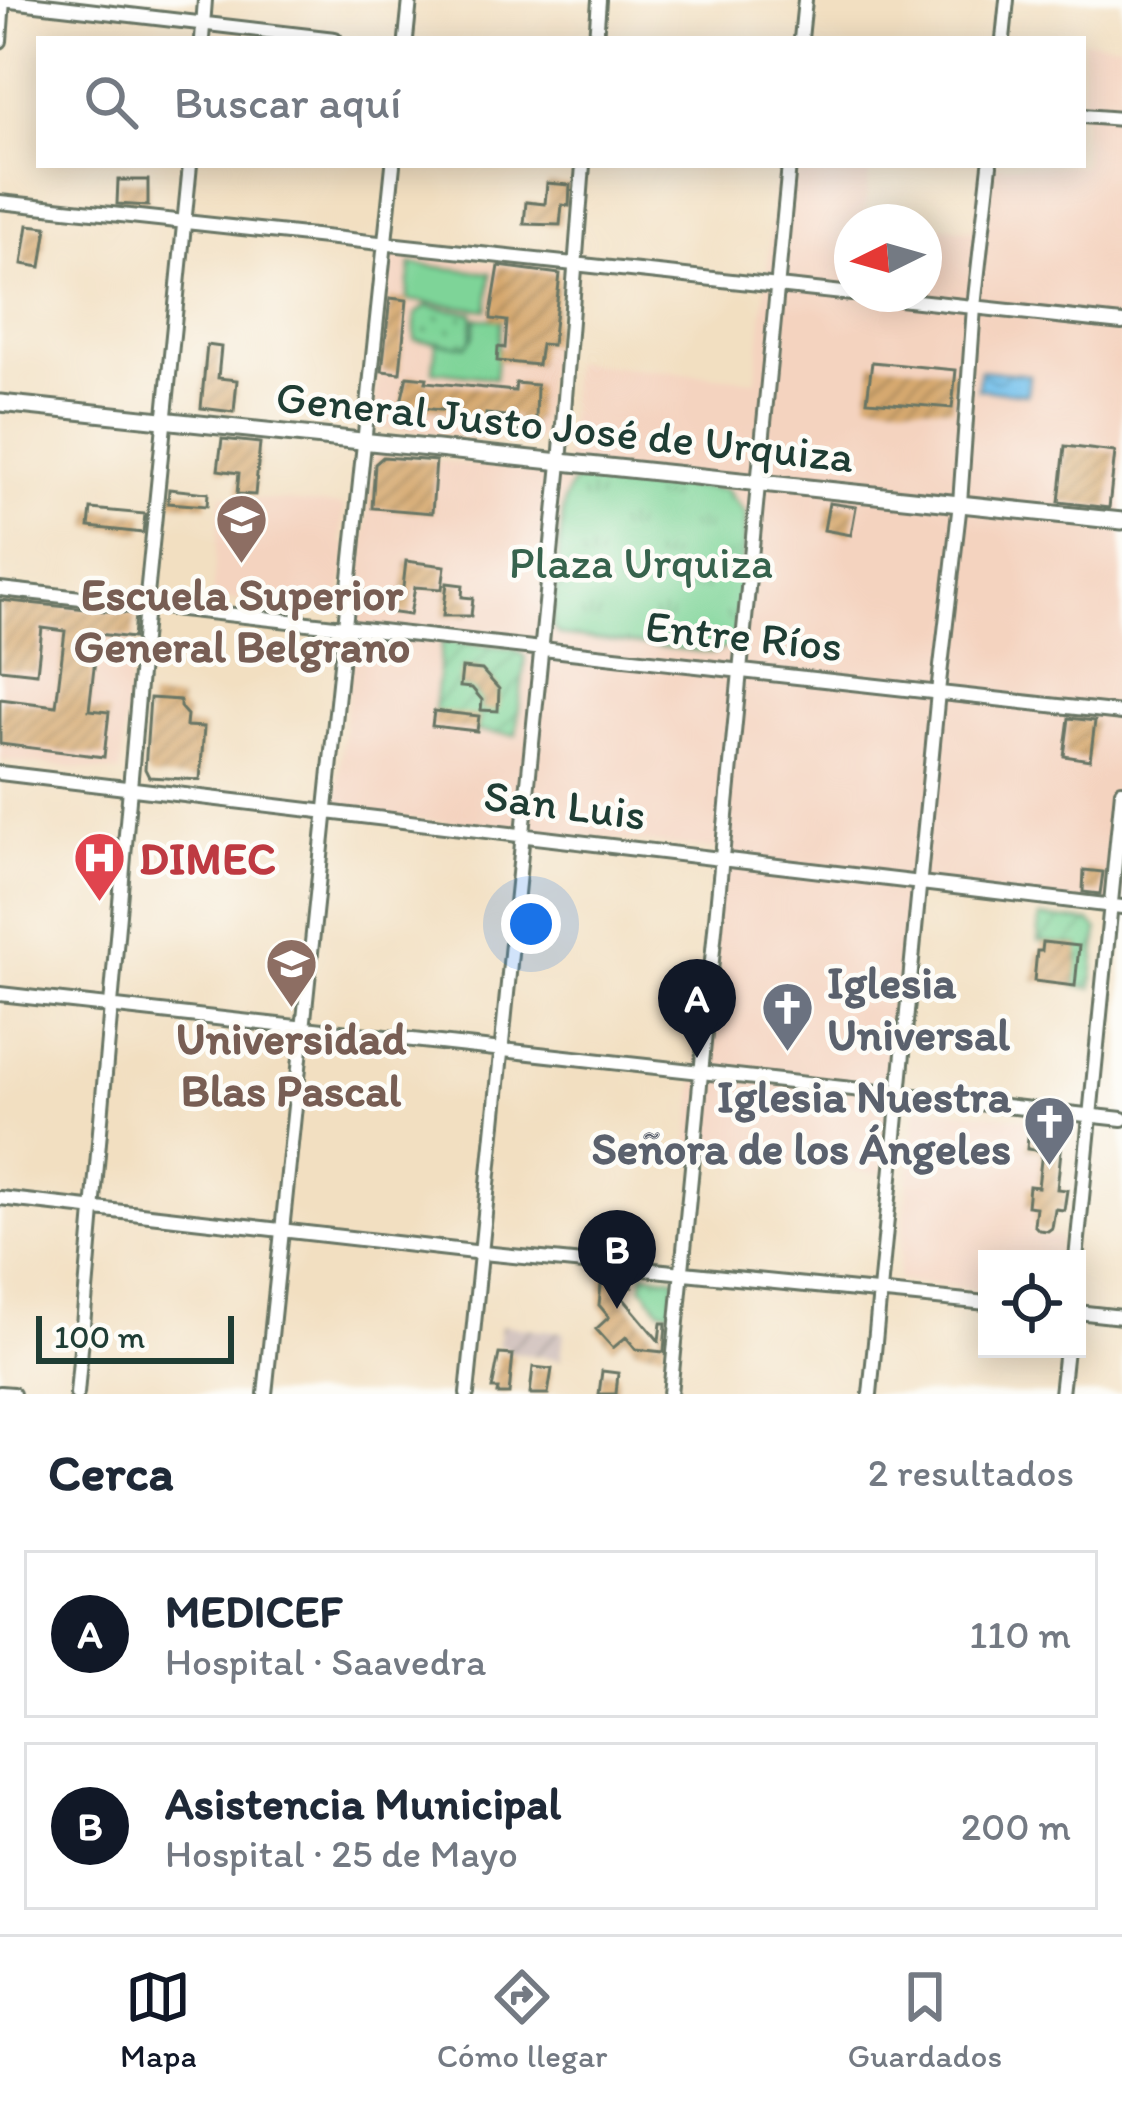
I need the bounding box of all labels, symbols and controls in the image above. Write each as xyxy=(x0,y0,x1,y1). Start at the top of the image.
search box xyxy=(36,36,1086,168)
icon: search xyxy=(78,69,144,135)
text: Buscar aquí xyxy=(174,75,401,129)
north arrow xyxy=(834,204,942,312)
street label: General Justo José de Urquiza xyxy=(273,369,857,483)
school or university icon: Escuela Superior General Belgrano xyxy=(214,492,270,566)
park label: Plaza Urquiza xyxy=(509,535,773,589)
place label: Escuela Superior General Belgrano xyxy=(74,567,410,673)
street label: Entre Ríos xyxy=(643,598,845,672)
street label: San Luis xyxy=(481,767,649,841)
hospital icon: DIMEC xyxy=(72,830,128,904)
place label: DIMEC xyxy=(139,831,276,885)
your location xyxy=(501,894,561,954)
school or university icon: Universidad Blas Pascal xyxy=(263,936,319,1010)
place label: Iglesia Universal xyxy=(827,955,1010,1061)
pin: A xyxy=(658,959,736,1058)
church icon: Iglesia Universal xyxy=(760,980,816,1054)
place label: Universidad Blas Pascal xyxy=(176,1011,407,1117)
place label: Iglesia Nuestra Señora de los Ángeles xyxy=(591,1069,1012,1175)
church icon: Iglesia Nuestra Señora de los Ángeles xyxy=(1022,1094,1078,1168)
pin: B xyxy=(578,1210,656,1309)
map controls xyxy=(978,1250,1086,1358)
button: locate xyxy=(978,1250,1086,1358)
scale bar xyxy=(36,1310,234,1363)
text: 100 m xyxy=(54,1317,145,1356)
text: Cerca xyxy=(48,1442,174,1503)
text: 2 resultados xyxy=(868,1449,1074,1496)
text: MEDICEF xyxy=(165,1584,342,1638)
text: A xyxy=(78,1611,102,1658)
text: 110 m xyxy=(969,1611,1071,1658)
text: Hospital · Saavedra xyxy=(165,1638,486,1685)
text: Asistencia Municipal xyxy=(165,1776,561,1830)
text: B xyxy=(77,1803,103,1850)
text: 200 m xyxy=(961,1803,1071,1850)
text: Hospital · 25 de Mayo xyxy=(165,1830,518,1877)
tab: Mapa xyxy=(120,1964,197,2075)
tab: Cómo llegar xyxy=(437,1964,608,2075)
tab: Guardados xyxy=(847,1964,1002,2075)

